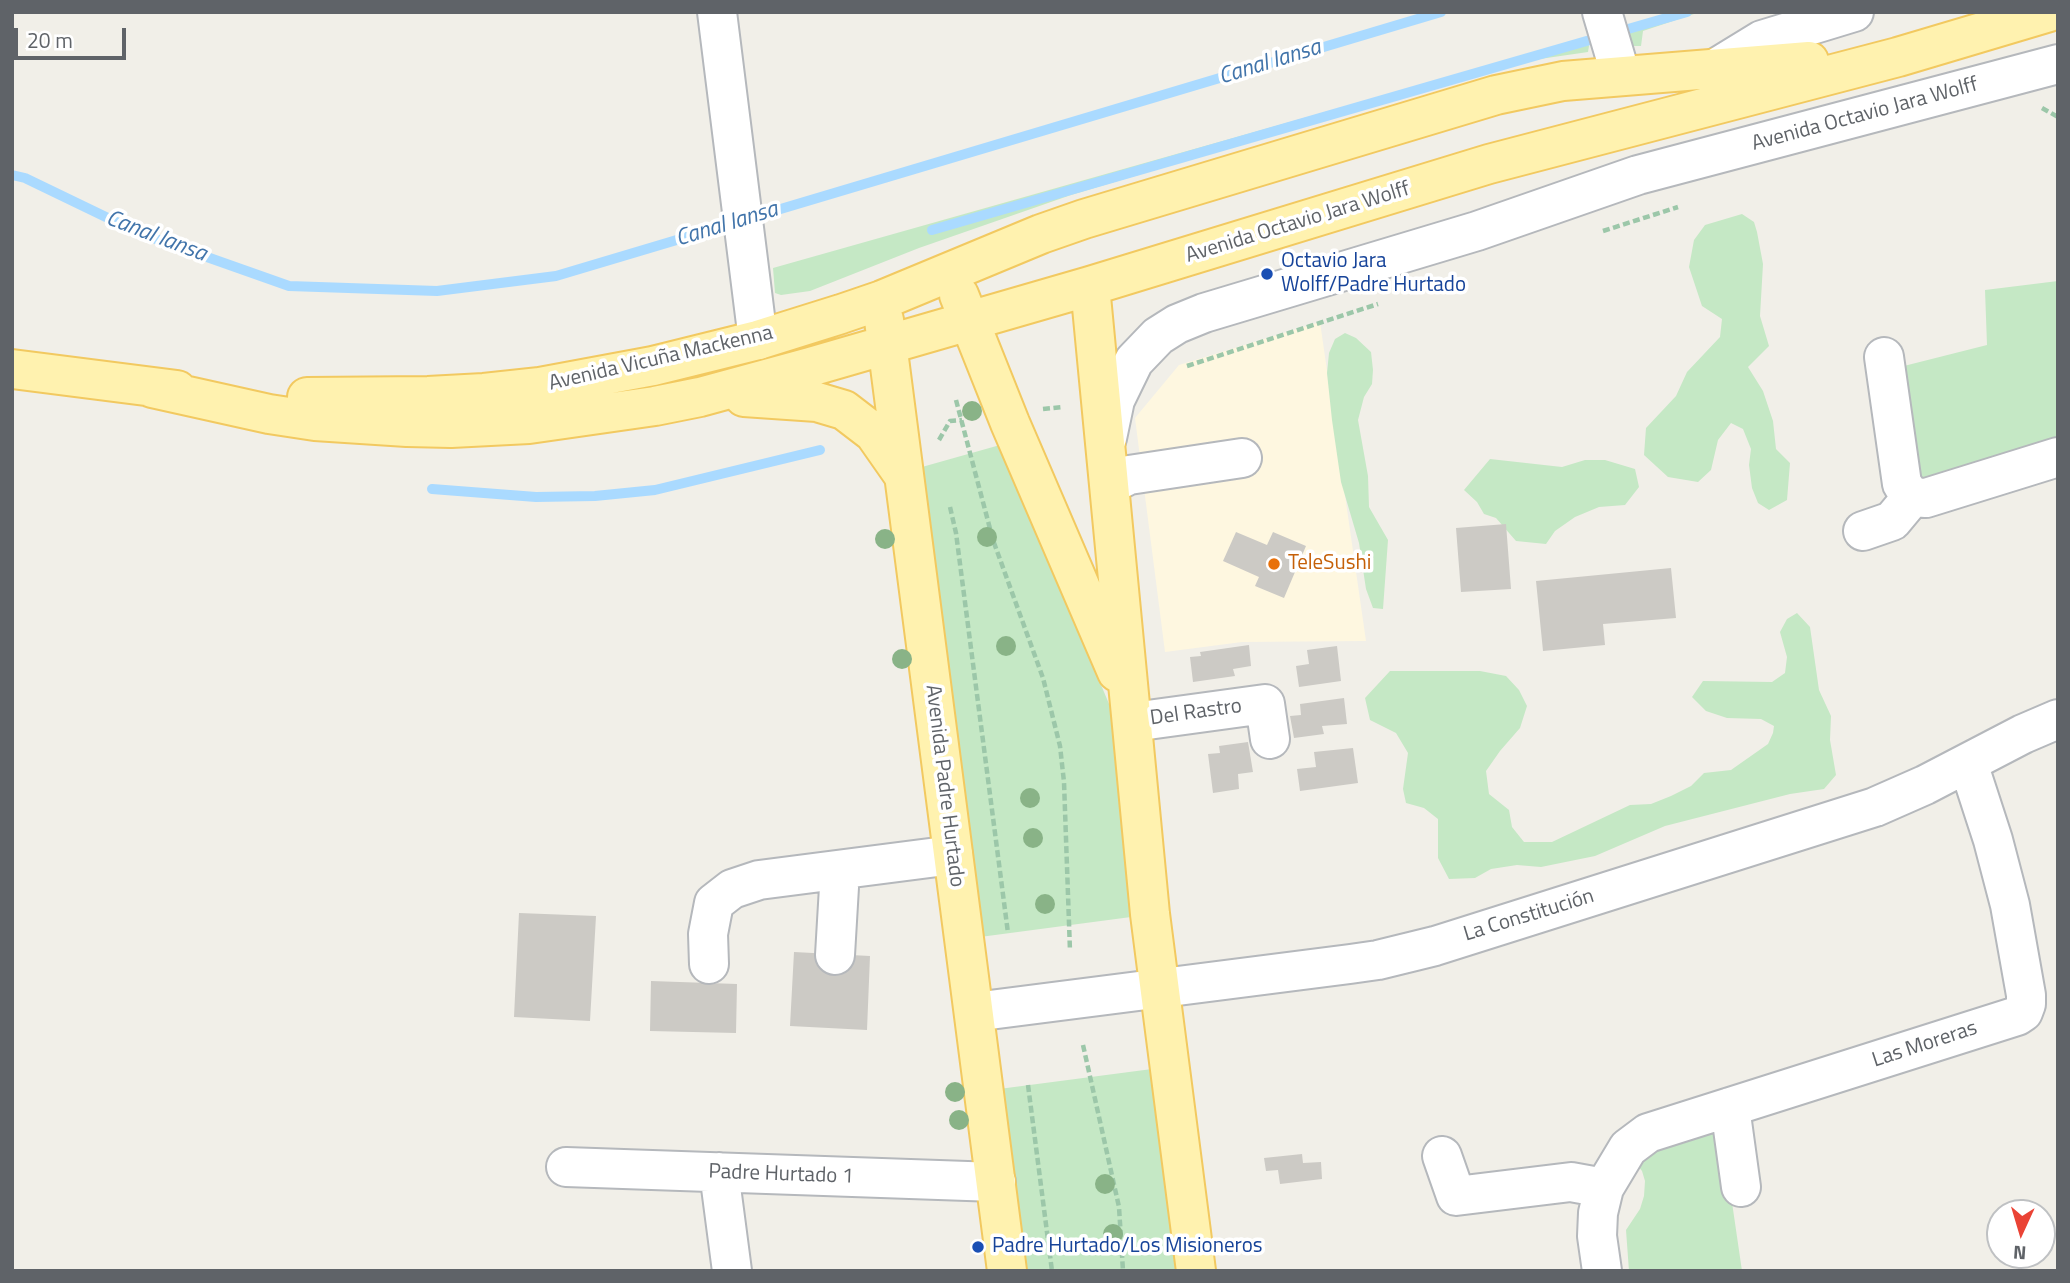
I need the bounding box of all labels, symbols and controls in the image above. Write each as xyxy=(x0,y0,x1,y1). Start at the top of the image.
scale bar xyxy=(18,14,130,58)
text: 20 m xyxy=(27,24,73,56)
water label: Canal Iansa xyxy=(1216,34,1324,92)
street label: Avenida Octavio Jara Wolff xyxy=(1749,73,1981,157)
street label: Avenida Octavio Jara Wolff xyxy=(1183,177,1413,269)
water label: Canal Iansa xyxy=(673,196,781,254)
water label: Canal Iansa xyxy=(102,205,210,269)
place label: Octavio Jara Wolff/Padre Hurtado xyxy=(1281,249,1466,299)
marker: Octavio Jara Wolff/Padre Hurtado xyxy=(1259,266,1275,282)
street label: Avenida Vicuña Mackenna xyxy=(547,321,775,397)
place label: TeleSushi xyxy=(1288,551,1371,577)
marker: TeleSushi xyxy=(1266,556,1282,572)
street label: Avenida Padre Hurtado xyxy=(919,683,969,889)
street label: Del Rastro xyxy=(1149,694,1243,732)
street label: La Constitución xyxy=(1461,884,1597,948)
street label: Las Moreras xyxy=(1869,1016,1981,1074)
street label: Padre Hurtado 1 xyxy=(708,1160,854,1190)
north arrow xyxy=(1986,1199,2056,1269)
place label: Padre Hurtado/Los Misioneros xyxy=(992,1234,1263,1260)
marker: Padre Hurtado/Los Misioneros xyxy=(970,1239,986,1255)
text: N xyxy=(2012,1239,2027,1268)

